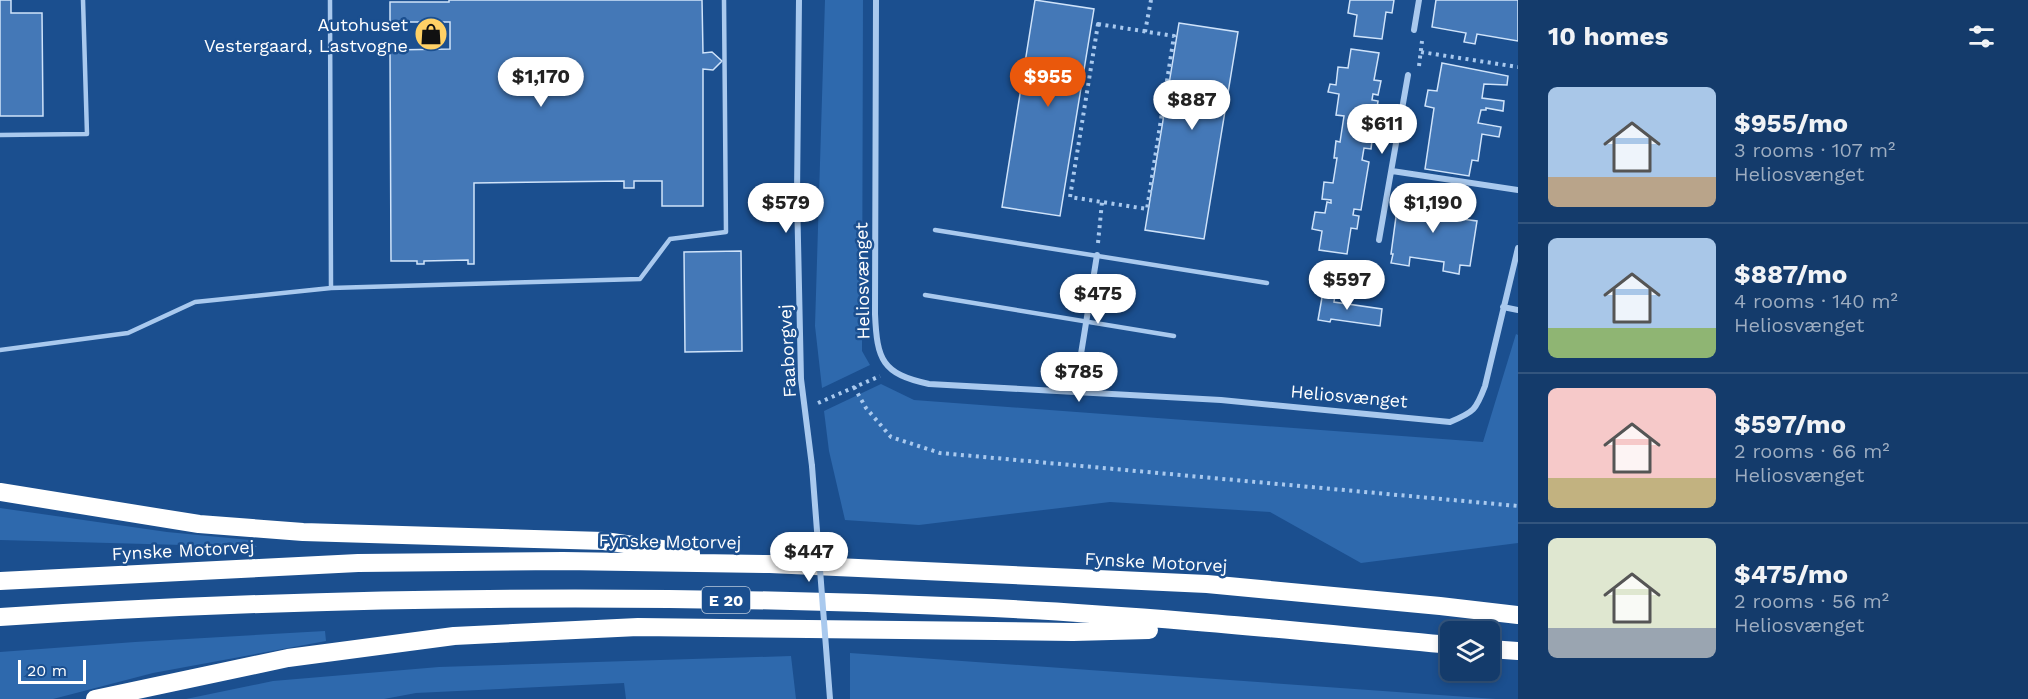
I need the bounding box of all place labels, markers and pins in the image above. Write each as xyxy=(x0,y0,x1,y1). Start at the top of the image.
place label: Autohuset Vestergaard, Lastvogne xyxy=(204,14,408,56)
shop icon: Autohuset Vestergaard, Lastvogne xyxy=(413,16,449,52)
pin: $1,170 xyxy=(492,57,590,108)
pin: $955 xyxy=(1012,57,1084,108)
pin: $887 xyxy=(1156,80,1228,131)
pin: $611 xyxy=(1346,104,1418,155)
pin: $579 xyxy=(750,183,822,234)
pin: $1,190 xyxy=(1384,183,1482,234)
pin: $597 xyxy=(1311,260,1383,311)
pin: $475 xyxy=(1062,274,1134,325)
pin: $785 xyxy=(1043,352,1115,403)
pin: $447 xyxy=(773,532,845,583)

